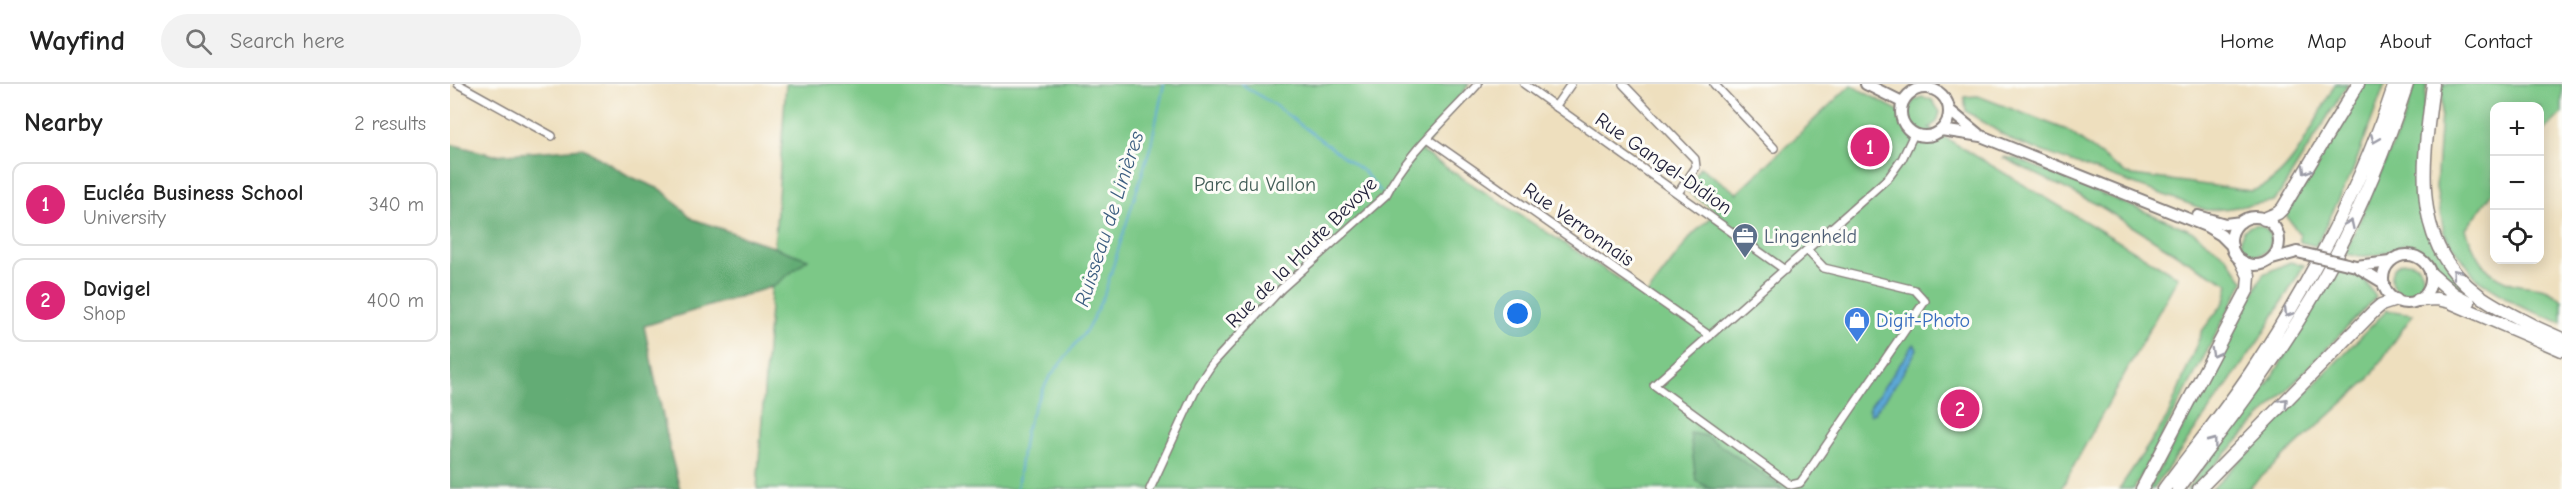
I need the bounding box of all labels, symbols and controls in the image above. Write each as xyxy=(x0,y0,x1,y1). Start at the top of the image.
search box xyxy=(161,14,581,68)
text: Wayfind xyxy=(30,25,125,57)
icon: search xyxy=(182,25,215,58)
text: Search here xyxy=(230,28,345,54)
text: Home xyxy=(2220,29,2274,53)
text: Map xyxy=(2307,29,2347,53)
text: About xyxy=(2380,29,2431,53)
text: Contact xyxy=(2464,29,2532,53)
map controls xyxy=(2490,102,2544,264)
button: + xyxy=(2490,102,2544,156)
text: Nearby xyxy=(24,108,103,138)
street label: Rue Gangel-Didion xyxy=(1591,108,1736,219)
text: 2 results xyxy=(354,112,426,135)
pin: 1 xyxy=(1850,124,1890,170)
water label: Ruisseau de Linières xyxy=(1069,128,1149,310)
one-way arrow xyxy=(2370,133,2382,144)
button: − xyxy=(2490,156,2544,210)
one-way arrow xyxy=(2302,164,2313,174)
street label: Rue de la Haute Bevoye xyxy=(1221,172,1382,333)
park label: Parc du Vallon xyxy=(1194,173,1316,196)
street label: Rue Verronnais xyxy=(1519,178,1638,271)
text: Eucléa Business School xyxy=(83,180,304,206)
text: 1 xyxy=(42,193,49,216)
text: 340 m xyxy=(369,193,424,216)
text: University xyxy=(83,206,166,229)
button: locate xyxy=(2490,210,2544,264)
one-way arrow xyxy=(2342,219,2354,230)
office icon: Lingenheld xyxy=(1730,221,1760,259)
place label: Lingenheld xyxy=(1764,225,1857,248)
one-way arrow xyxy=(2453,269,2464,280)
text: Davigel xyxy=(83,276,151,302)
text: 2 xyxy=(41,289,50,312)
text: 400 m xyxy=(367,289,424,312)
your location xyxy=(1503,299,1532,328)
text: Shop xyxy=(83,302,126,325)
shop icon: Digit-Photo xyxy=(1842,305,1872,343)
one-way arrow xyxy=(2285,307,2296,318)
place label: Digit-Photo xyxy=(1876,309,1970,332)
one-way arrow xyxy=(2211,346,2222,357)
pin: 2 xyxy=(1940,386,1980,432)
one-way arrow xyxy=(2277,399,2288,410)
one-way arrow xyxy=(2206,438,2217,449)

